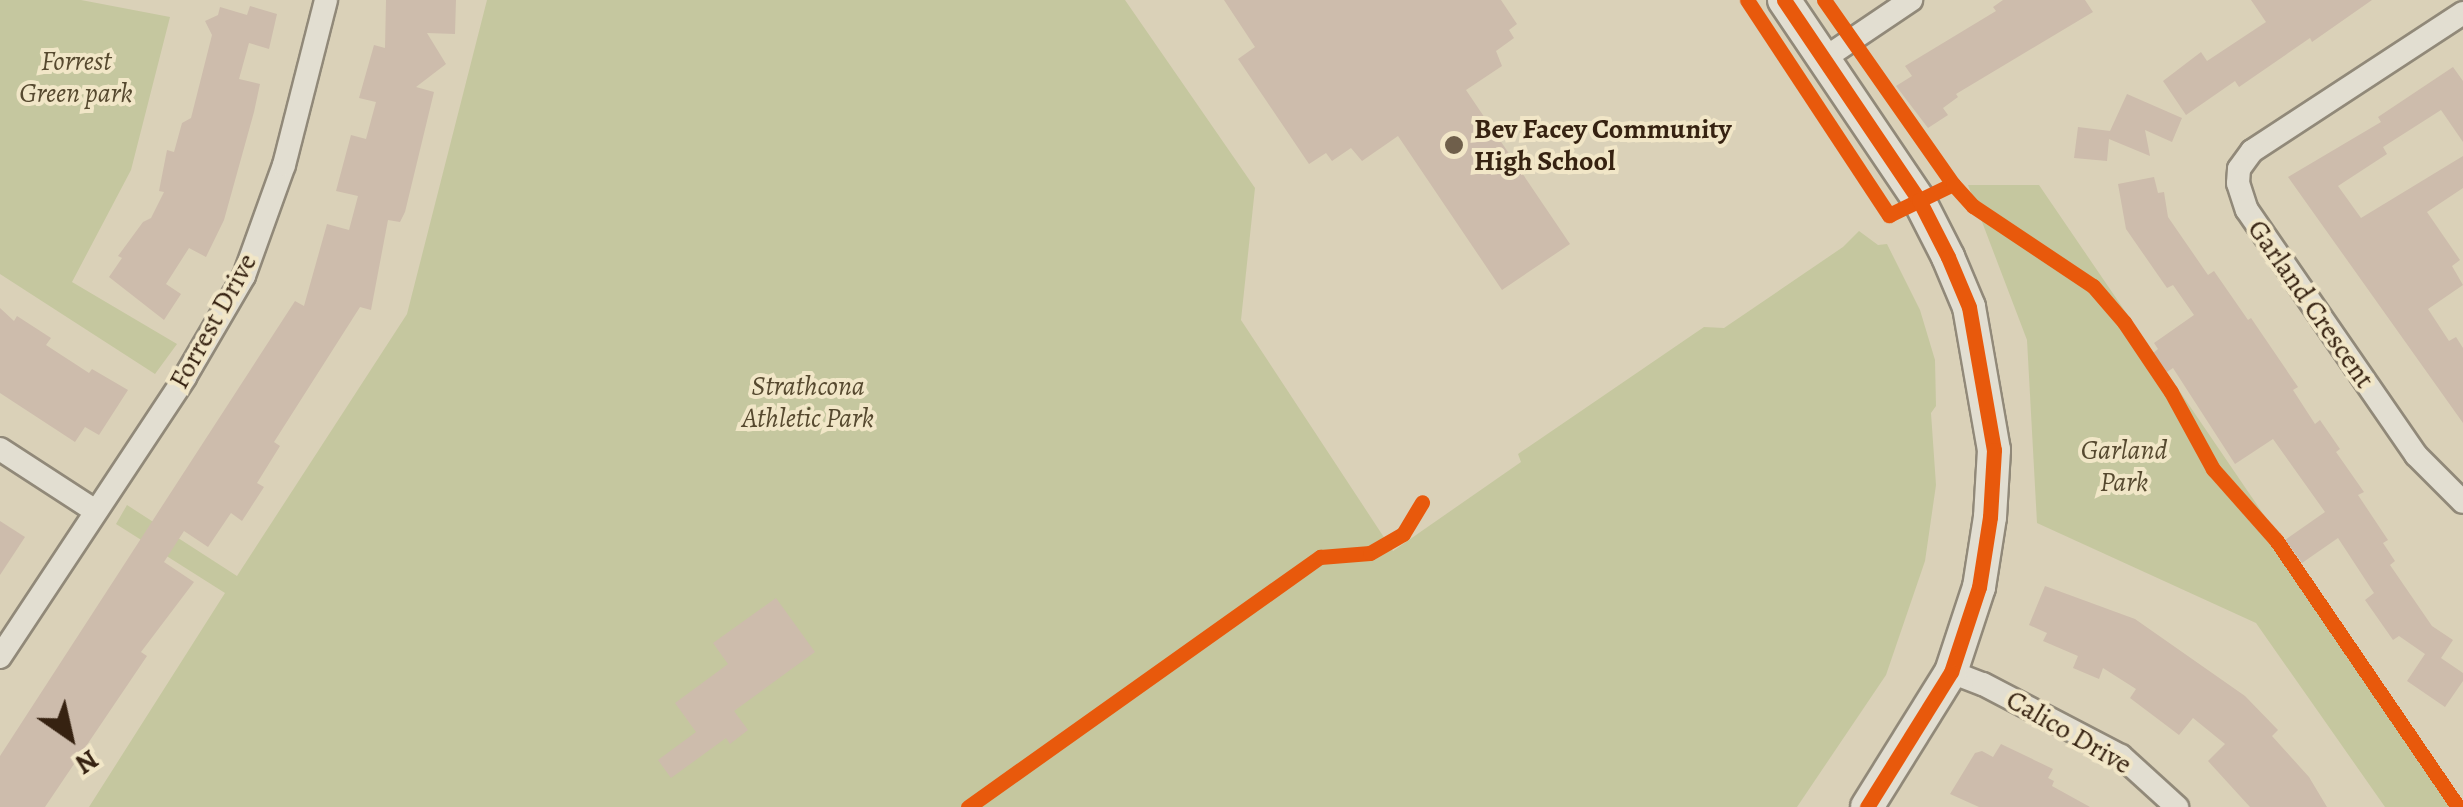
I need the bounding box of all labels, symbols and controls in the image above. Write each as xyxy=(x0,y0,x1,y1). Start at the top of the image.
park label: Forrest Green park xyxy=(19,44,133,110)
place label: Bev Facey Community High School xyxy=(1474,112,1732,178)
marker: Bev Facey Community High School xyxy=(1443,134,1465,156)
street label: Garland Crescent xyxy=(2241,213,2381,395)
street label: Forrest Drive xyxy=(162,247,264,395)
park label: Strathcona Athletic Park xyxy=(742,369,874,435)
park label: Garland Park xyxy=(2081,433,2167,499)
street label: Calico Drive xyxy=(2000,683,2138,781)
north arrow xyxy=(20,687,120,787)
text: N xyxy=(68,740,106,783)

